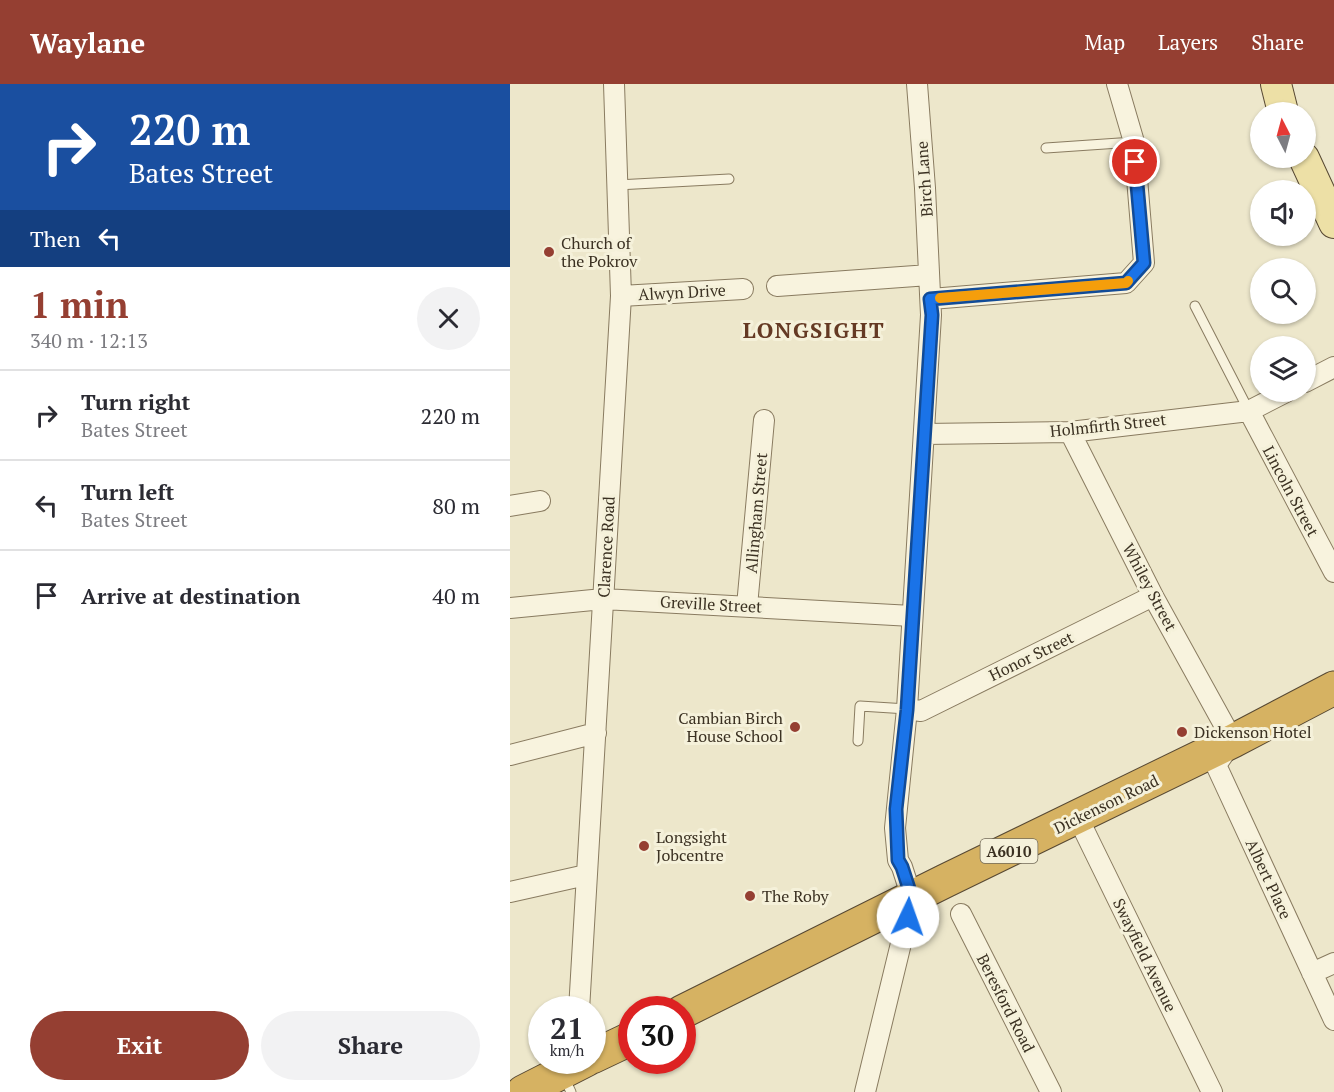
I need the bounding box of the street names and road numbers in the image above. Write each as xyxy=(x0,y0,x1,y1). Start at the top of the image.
street label: Birch Lane xyxy=(910,140,938,218)
street label: Alwyn Drive xyxy=(638,279,726,305)
street label: Holmfirth Street xyxy=(1049,408,1167,442)
street label: Lincoln Street xyxy=(1258,442,1324,540)
street label: Allingham Street xyxy=(740,452,772,574)
street label: Clarence Road xyxy=(592,496,620,598)
street label: Whiley Street xyxy=(1118,539,1182,635)
street label: Greville Street xyxy=(659,590,763,618)
street label: Honor Street xyxy=(985,626,1077,686)
street label: Dickenson Road xyxy=(1050,769,1162,839)
street label: Albert Place xyxy=(1241,835,1297,923)
road number: A6010 xyxy=(980,839,1038,863)
street label: Swayfield Avenue xyxy=(1108,895,1182,1015)
street label: Beresford Road xyxy=(972,950,1040,1056)

